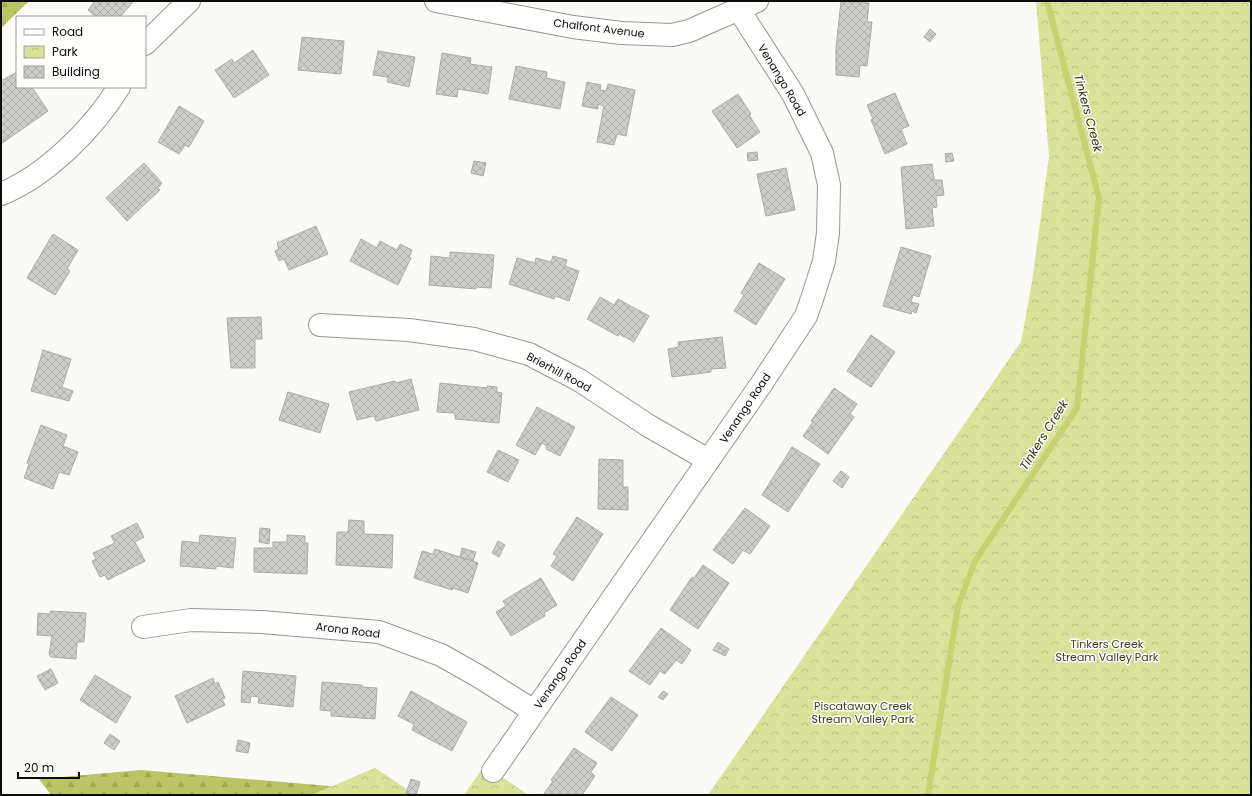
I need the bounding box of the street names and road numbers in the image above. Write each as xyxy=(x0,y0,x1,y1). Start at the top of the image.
street label: Chalfont Avenue xyxy=(553,14,646,42)
street label: Venango Road xyxy=(754,41,810,119)
street label: Brierhill Road xyxy=(524,348,594,396)
street label: Venango Road xyxy=(715,370,775,446)
street label: Arona Road xyxy=(315,618,381,642)
street label: Venango Road xyxy=(530,636,590,712)

